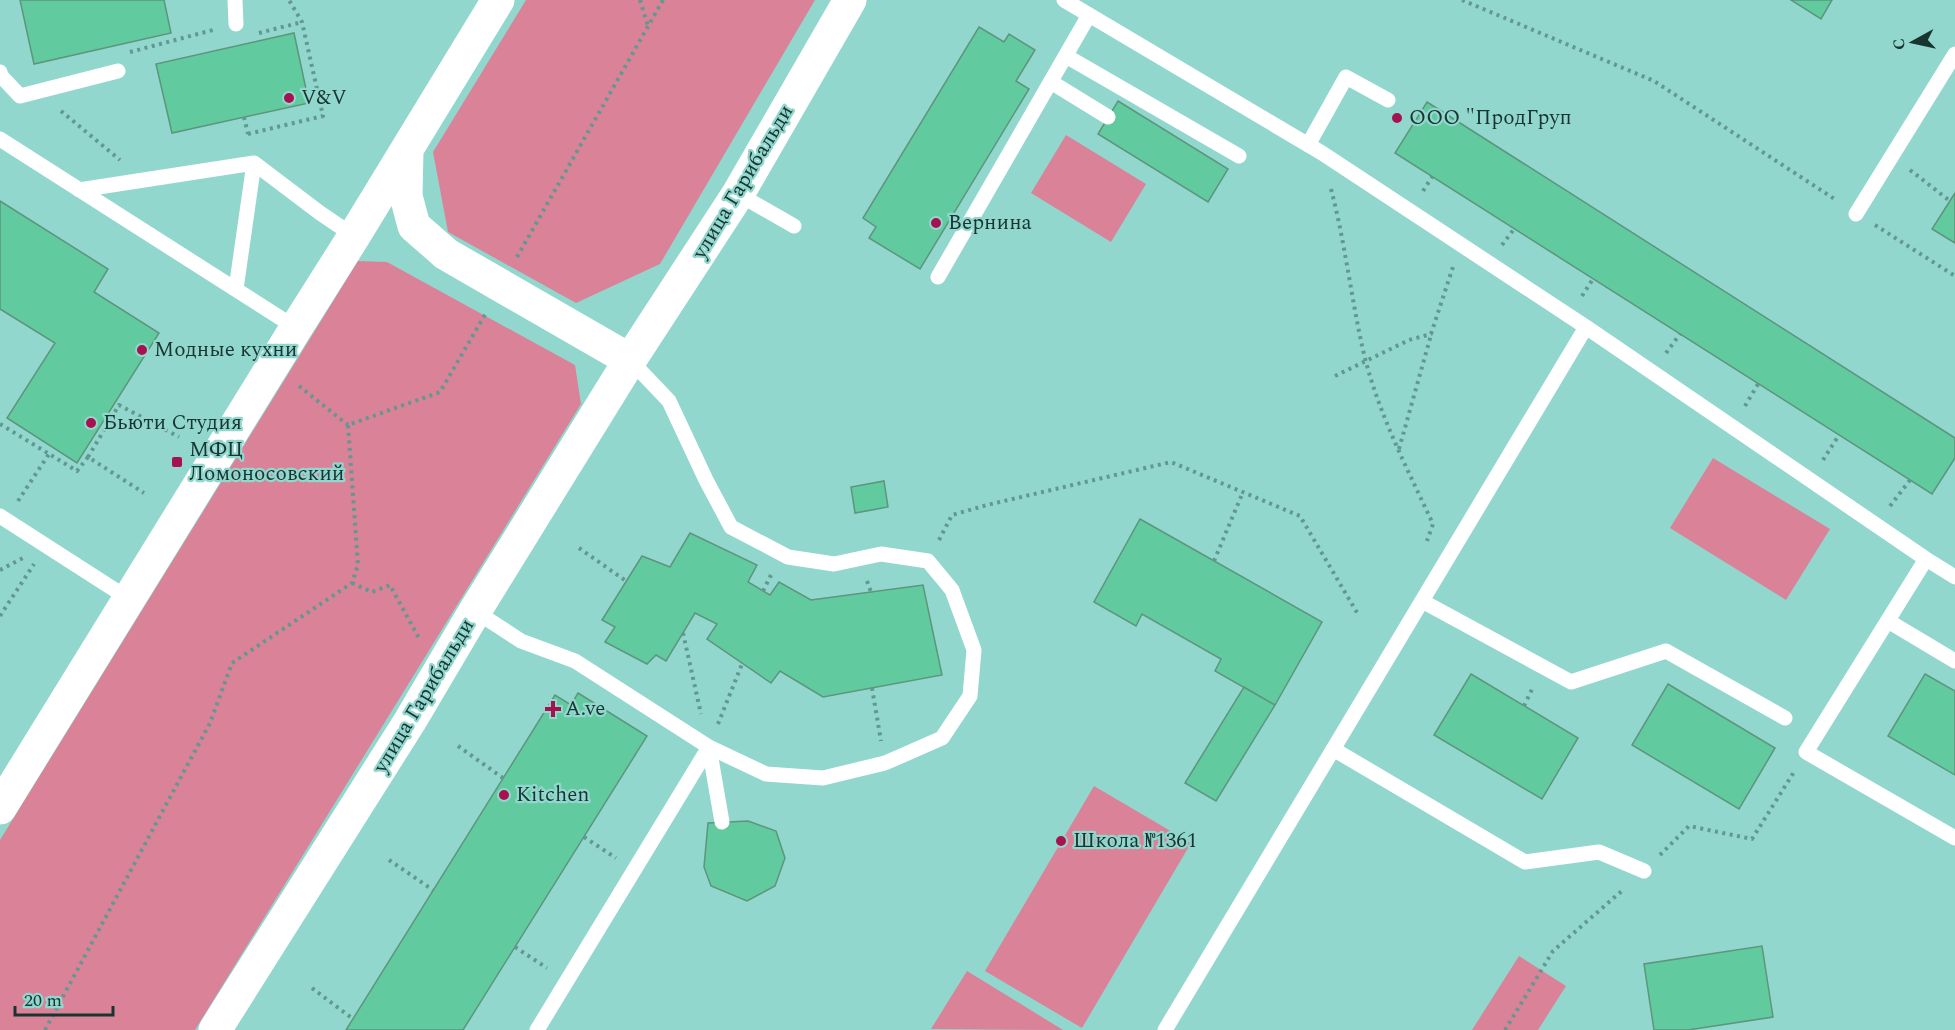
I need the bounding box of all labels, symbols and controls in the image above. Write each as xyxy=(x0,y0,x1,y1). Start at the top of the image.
north arrow xyxy=(1883,12,1943,72)
text: С xyxy=(1886,37,1912,51)
place label: V&V xyxy=(301,82,347,114)
marker: V&V xyxy=(282,91,296,105)
street label: улица Гарибальди xyxy=(684,99,802,266)
place label: ООО "ПродГруп xyxy=(1409,102,1572,134)
marker: ООО "ПродГруп xyxy=(1390,111,1404,125)
place label: Вернина xyxy=(948,207,1033,239)
marker: Вернина xyxy=(929,216,943,230)
place label: Модные кухни xyxy=(154,334,297,366)
marker: Модные кухни xyxy=(135,343,149,357)
place label: Бьюти Студия xyxy=(103,407,242,439)
marker: Бьюти Студия xyxy=(84,416,98,430)
place label: МФЦ Ломоносовский xyxy=(189,434,344,490)
marker: МФЦ Ломоносовский xyxy=(170,455,184,469)
street label: улица Гарибальди xyxy=(365,613,483,780)
place label: A.ve xyxy=(565,693,605,725)
marker: A.ve xyxy=(546,702,560,716)
place label: Kitchen xyxy=(516,779,590,811)
marker: Kitchen xyxy=(497,788,511,802)
place label: Школа №1361 xyxy=(1073,825,1197,857)
marker: Школа №1361 xyxy=(1054,834,1068,848)
scale bar xyxy=(15,979,112,1017)
text: 20 m xyxy=(24,987,62,1014)

